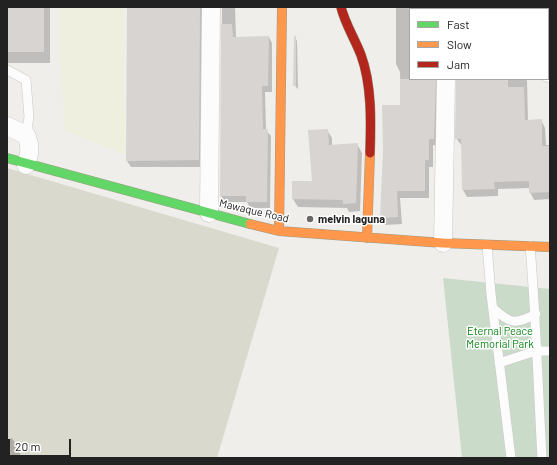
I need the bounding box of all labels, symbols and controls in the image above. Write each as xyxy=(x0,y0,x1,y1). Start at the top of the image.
legend xyxy=(409,8,549,80)
text: Fast xyxy=(447,17,470,31)
text: Slow xyxy=(447,37,472,51)
text: Jam xyxy=(447,57,470,71)
street label: Mawaque Road xyxy=(218,197,290,225)
place label: melvin laguna xyxy=(318,212,385,226)
marker: melvin laguna xyxy=(305,214,315,224)
park label: Eternal Peace Memorial Park xyxy=(466,324,534,350)
scale bar xyxy=(10,431,73,457)
text: 20 m xyxy=(15,439,41,453)

